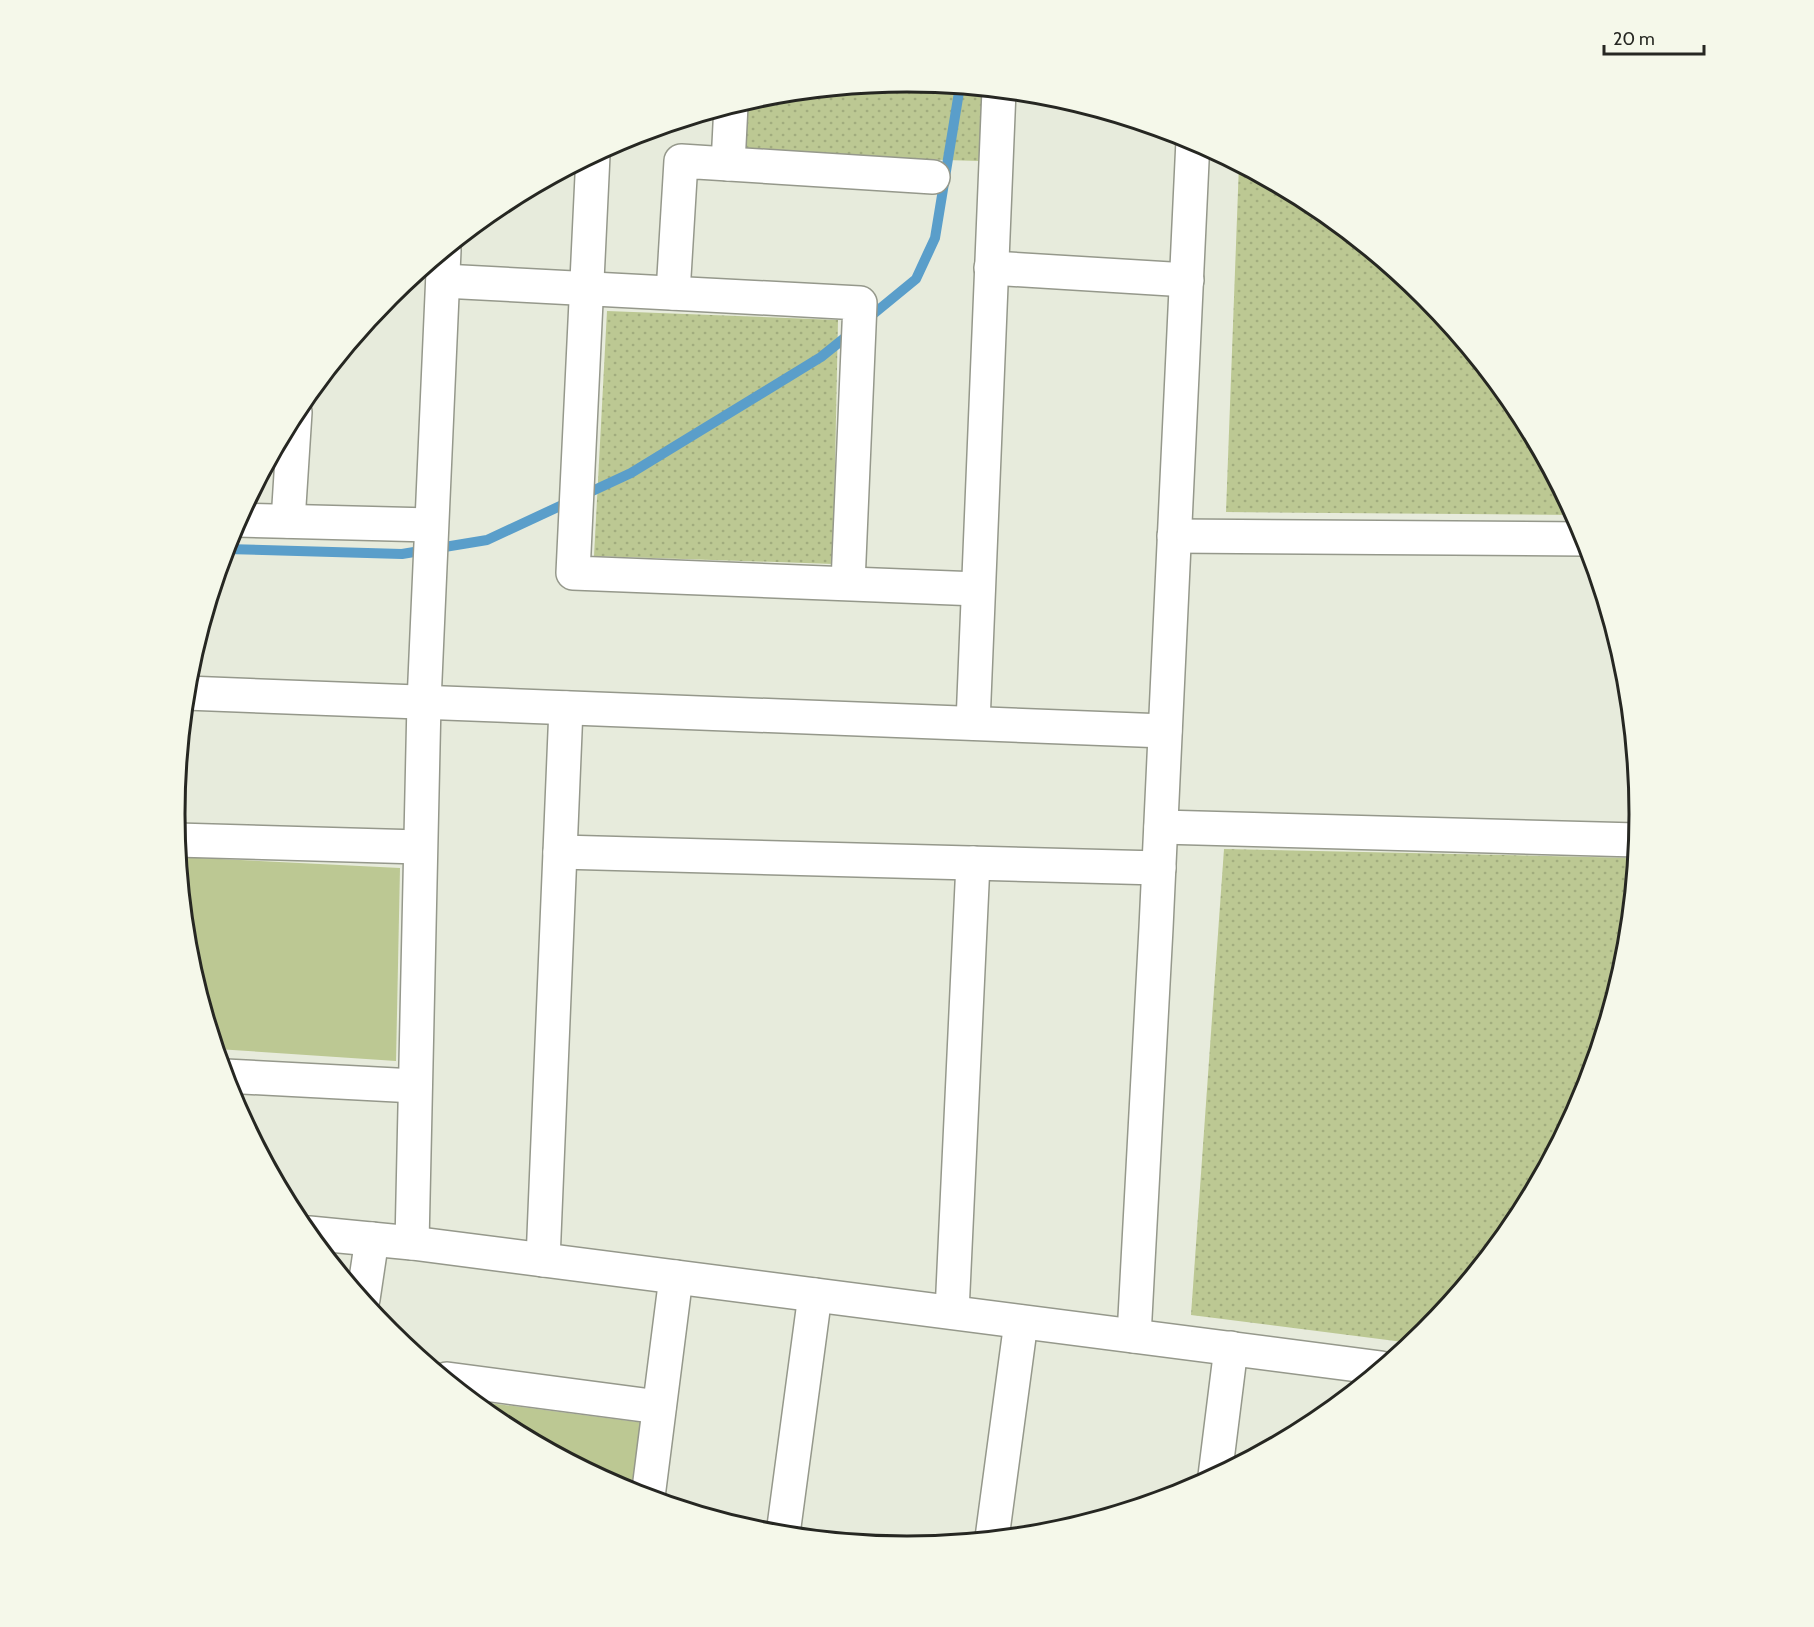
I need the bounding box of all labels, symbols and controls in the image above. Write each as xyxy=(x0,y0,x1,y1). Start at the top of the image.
scale bar xyxy=(1604,18,1704,56)
text: 20 m xyxy=(1613,28,1655,50)

